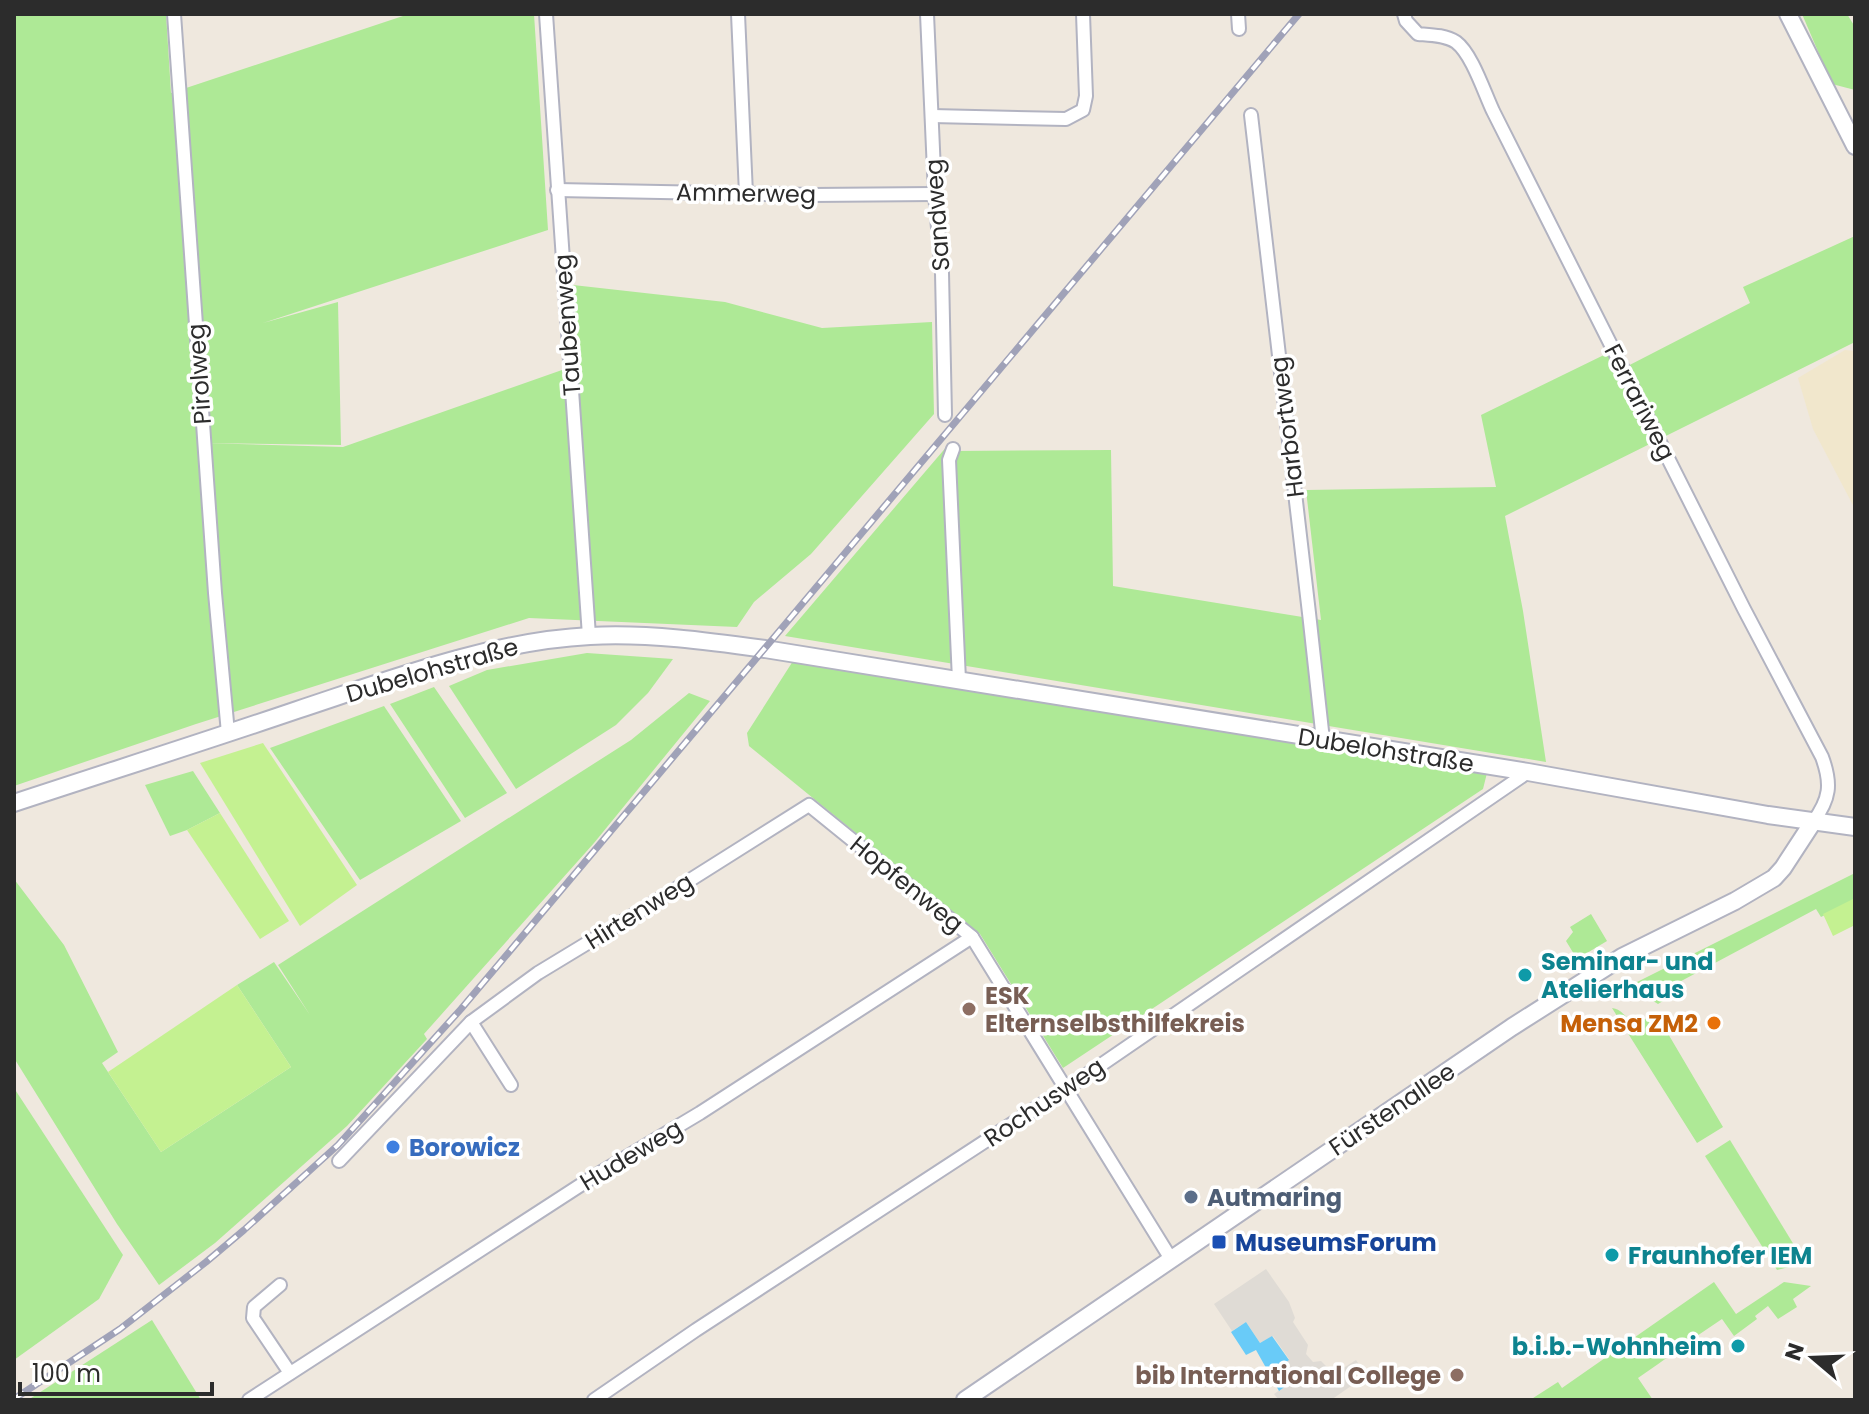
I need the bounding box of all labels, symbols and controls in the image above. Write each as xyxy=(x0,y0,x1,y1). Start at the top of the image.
street label: Sandweg xyxy=(917,158,957,272)
street label: Ammerweg xyxy=(676,175,816,211)
street label: Taubenweg xyxy=(546,253,588,397)
street label: Pirolweg xyxy=(179,323,219,425)
street label: Ferrariweg xyxy=(1597,338,1683,466)
street label: Harbortweg xyxy=(1262,355,1312,499)
street label: Dubelohstraße xyxy=(342,630,522,710)
street label: Dubelohstraße xyxy=(1296,720,1476,780)
street label: Hopfenweg xyxy=(843,828,971,940)
street label: Hirtenweg xyxy=(579,865,699,957)
place label: Seminar- und Atelierhaus xyxy=(1541,945,1713,1006)
marker: Seminar- und Atelierhaus xyxy=(1516,966,1534,984)
place label: ESK Elternselbsthilfekreis xyxy=(985,979,1245,1040)
marker: ESK Elternselbsthilfekreis xyxy=(960,1000,978,1018)
place label: Mensa ZM2 xyxy=(1560,1007,1698,1040)
marker: Mensa ZM2 xyxy=(1705,1014,1723,1032)
street label: Rochusweg xyxy=(977,1050,1111,1154)
street label: Fürstenallee xyxy=(1322,1055,1462,1163)
street label: Hudeweg xyxy=(574,1112,688,1198)
place label: Borowicz xyxy=(409,1131,520,1164)
marker: Borowicz xyxy=(384,1138,402,1156)
place label: Autmaring xyxy=(1207,1181,1342,1214)
marker: Autmaring xyxy=(1182,1188,1200,1206)
place label: MuseumsForum xyxy=(1235,1226,1437,1259)
marker: MuseumsForum xyxy=(1210,1233,1228,1251)
place label: Fraunhofer IEM xyxy=(1628,1239,1812,1272)
marker: Fraunhofer IEM xyxy=(1603,1246,1621,1264)
north arrow xyxy=(1773,1318,1853,1398)
place label: b.i.b.-Wohnheim xyxy=(1512,1330,1722,1363)
marker: b.i.b.-Wohnheim xyxy=(1729,1337,1747,1355)
text: N xyxy=(1777,1339,1812,1365)
scale bar xyxy=(20,1346,212,1396)
text: 100 m xyxy=(32,1357,101,1390)
place label: bib International College xyxy=(1135,1359,1441,1392)
marker: bib International College xyxy=(1448,1366,1466,1384)

